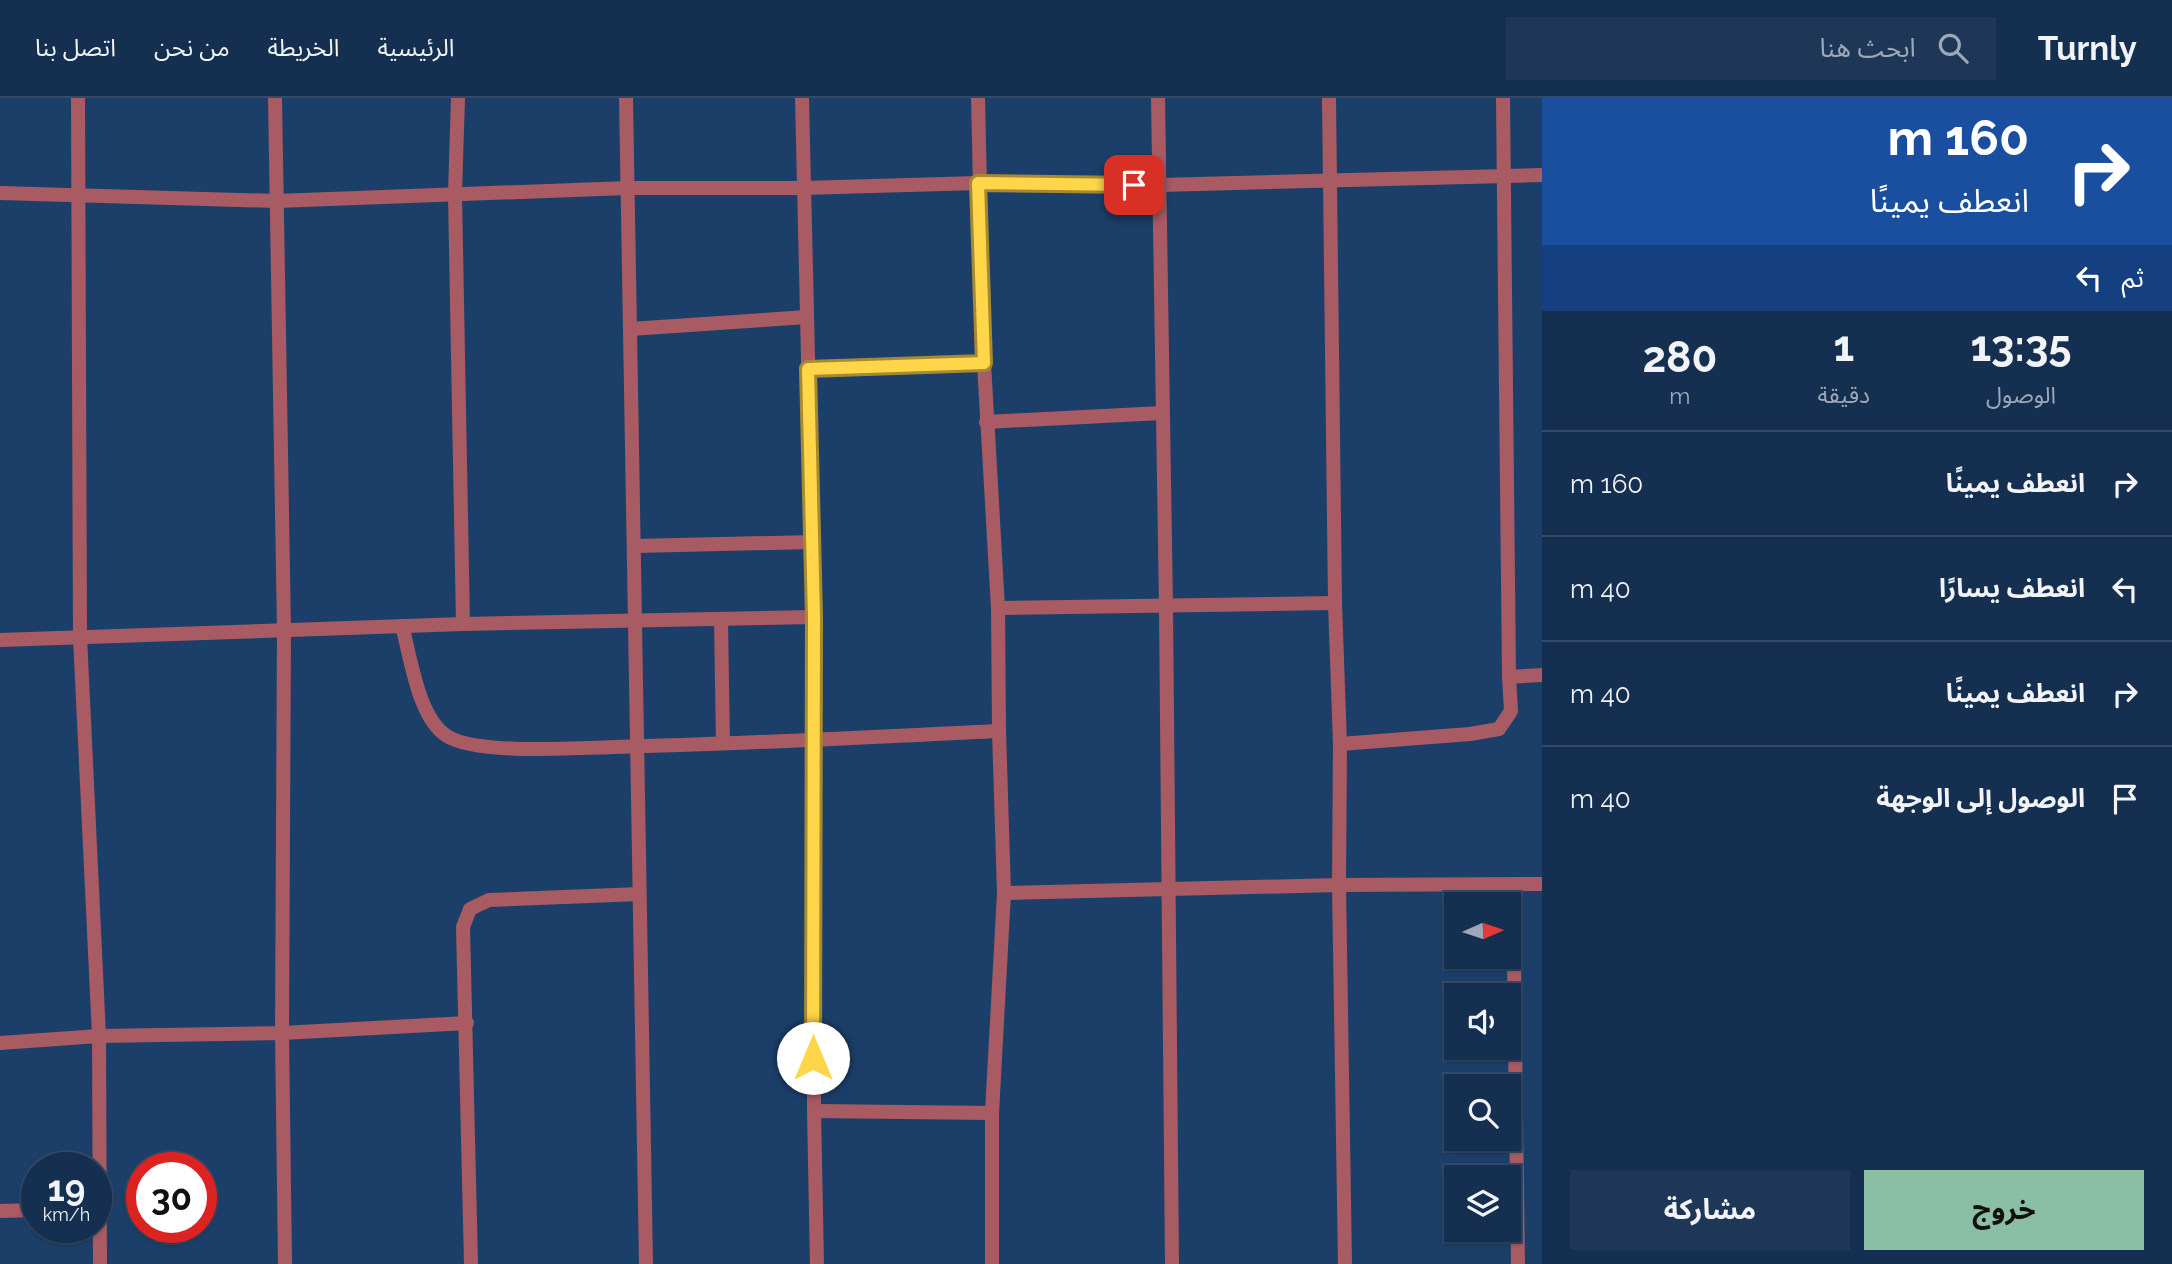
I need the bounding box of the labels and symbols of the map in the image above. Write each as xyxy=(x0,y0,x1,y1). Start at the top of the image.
pin xyxy=(1104,155,1164,215)
north arrow xyxy=(1444,892,1521,970)
position arrow xyxy=(776,1021,850,1095)
speed limit sign: 30 xyxy=(126,1152,217,1243)

